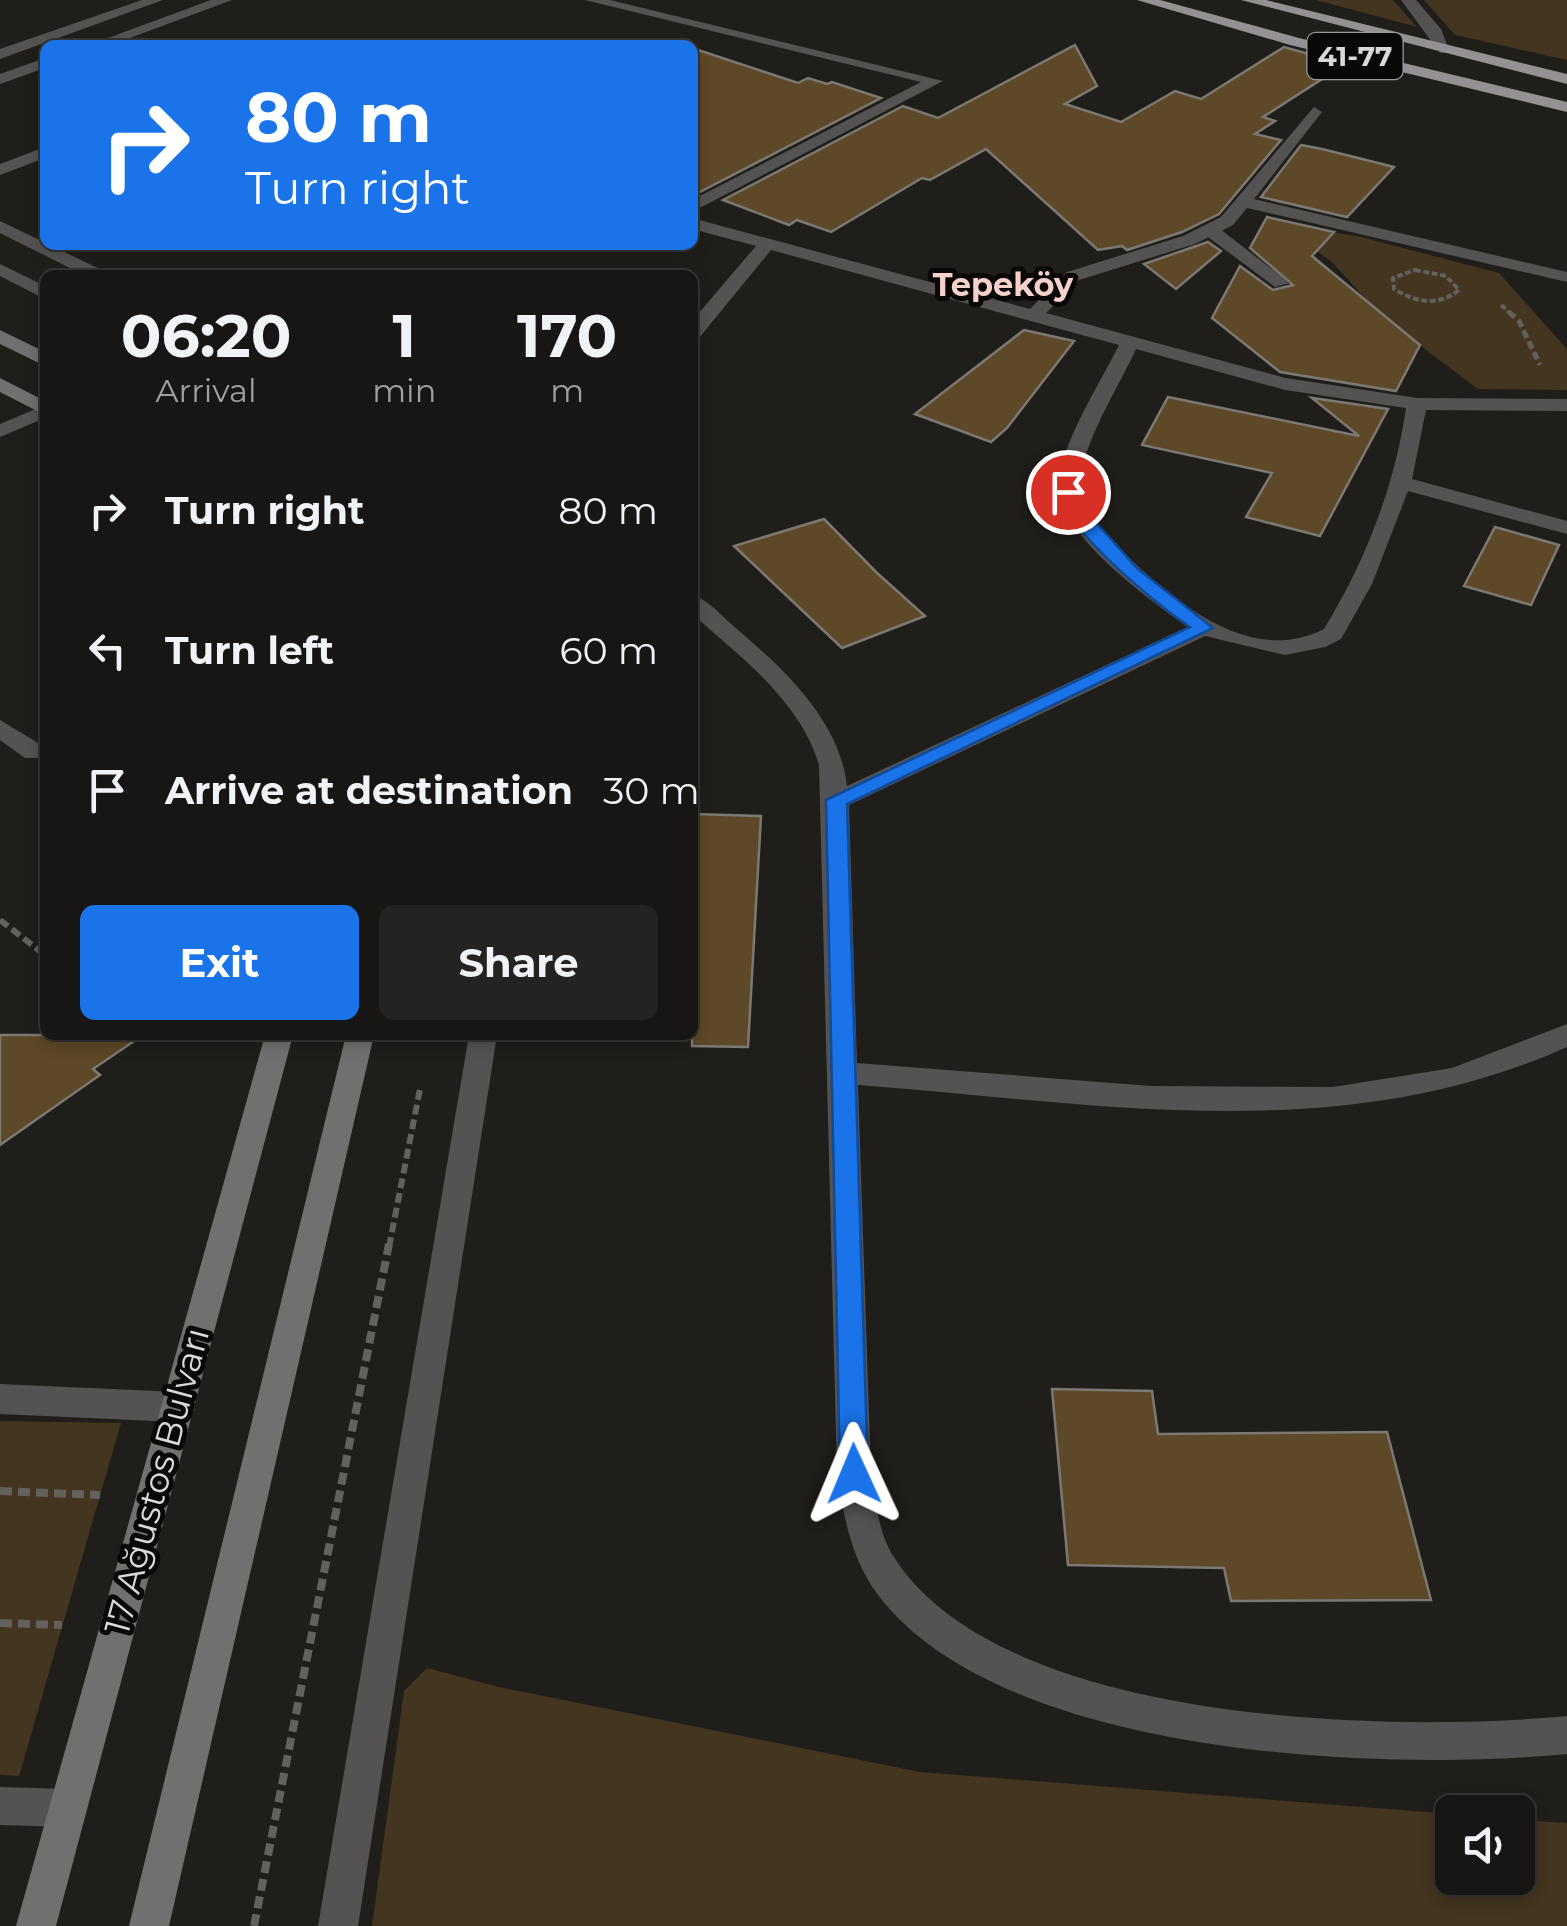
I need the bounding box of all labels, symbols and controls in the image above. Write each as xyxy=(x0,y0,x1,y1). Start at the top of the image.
road number: 41-77 xyxy=(1308,33,1402,79)
text: 80 m xyxy=(245,74,432,160)
icon: right xyxy=(80,80,210,210)
text: Turn right xyxy=(245,160,470,215)
district label: Tepeköy xyxy=(933,265,1074,304)
text: 06:20 xyxy=(121,299,292,372)
text: 1 xyxy=(393,299,416,372)
text: 170 xyxy=(517,299,617,372)
text: Arrival xyxy=(156,371,257,410)
text: min xyxy=(372,371,436,410)
text: m xyxy=(550,371,584,410)
pin xyxy=(1026,450,1111,535)
icon: arrive xyxy=(1041,465,1096,520)
icon: right xyxy=(80,483,135,538)
text: Turn right xyxy=(165,487,364,534)
text: 80 m xyxy=(558,487,658,534)
icon: left xyxy=(80,623,135,678)
text: Turn left xyxy=(165,627,334,674)
text: 60 m xyxy=(559,627,658,674)
icon: arrive xyxy=(80,763,135,818)
text: Arrive at destination xyxy=(165,767,573,814)
text: 30 m xyxy=(603,767,700,814)
button: Exit xyxy=(80,905,359,1020)
button: Share xyxy=(379,905,658,1020)
street label: 17 Ağustos Bulvarı xyxy=(95,1323,218,1639)
position arrow xyxy=(802,1422,906,1526)
map controls xyxy=(1435,1795,1535,1895)
button: sound xyxy=(1435,1795,1535,1895)

